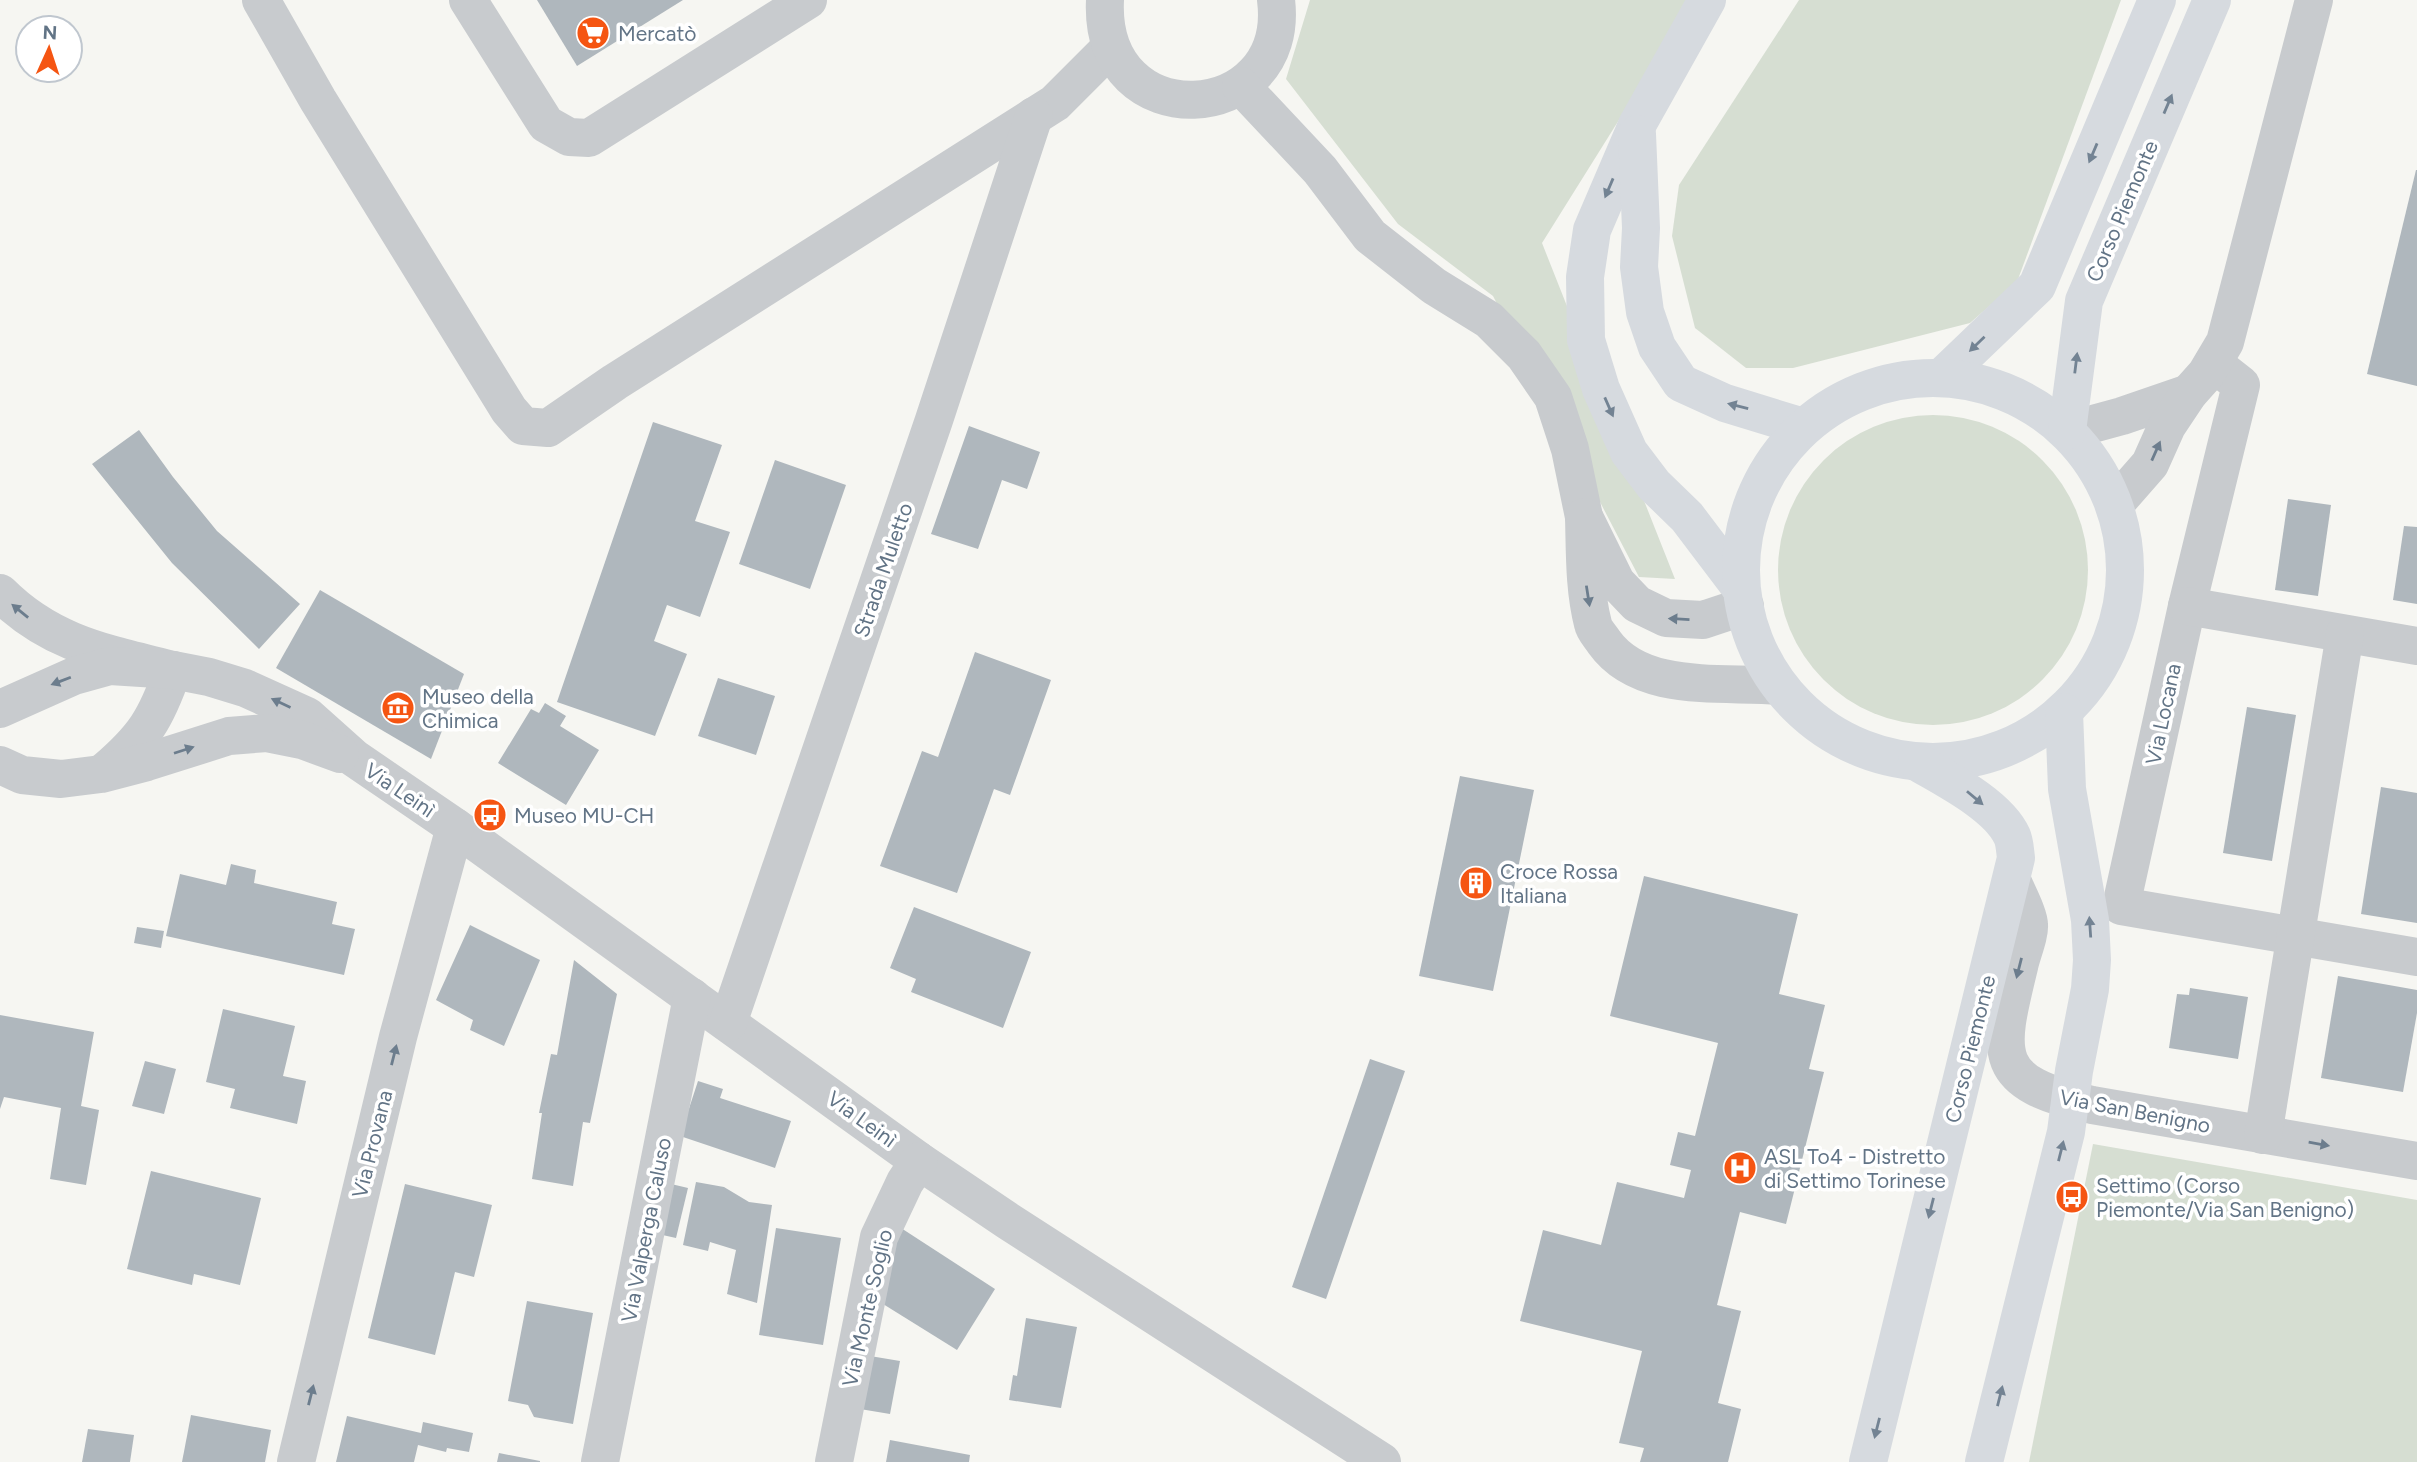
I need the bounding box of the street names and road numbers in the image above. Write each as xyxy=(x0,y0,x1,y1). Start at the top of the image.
street label: Corso Piemonte xyxy=(2081,137,2163,285)
street label: Strada Muletto xyxy=(848,500,918,640)
street label: Via Locana xyxy=(2140,661,2186,767)
street label: Via Leinì xyxy=(360,758,440,823)
street label: Corso Piemonte xyxy=(1940,973,2000,1125)
street label: Via San Benigno xyxy=(2058,1084,2212,1138)
street label: Via Leinì xyxy=(823,1086,901,1152)
street label: Via Provana xyxy=(347,1088,397,1200)
street label: Via Valperga Caluso xyxy=(616,1135,676,1325)
street label: Via Monte Soglio xyxy=(837,1227,897,1389)

